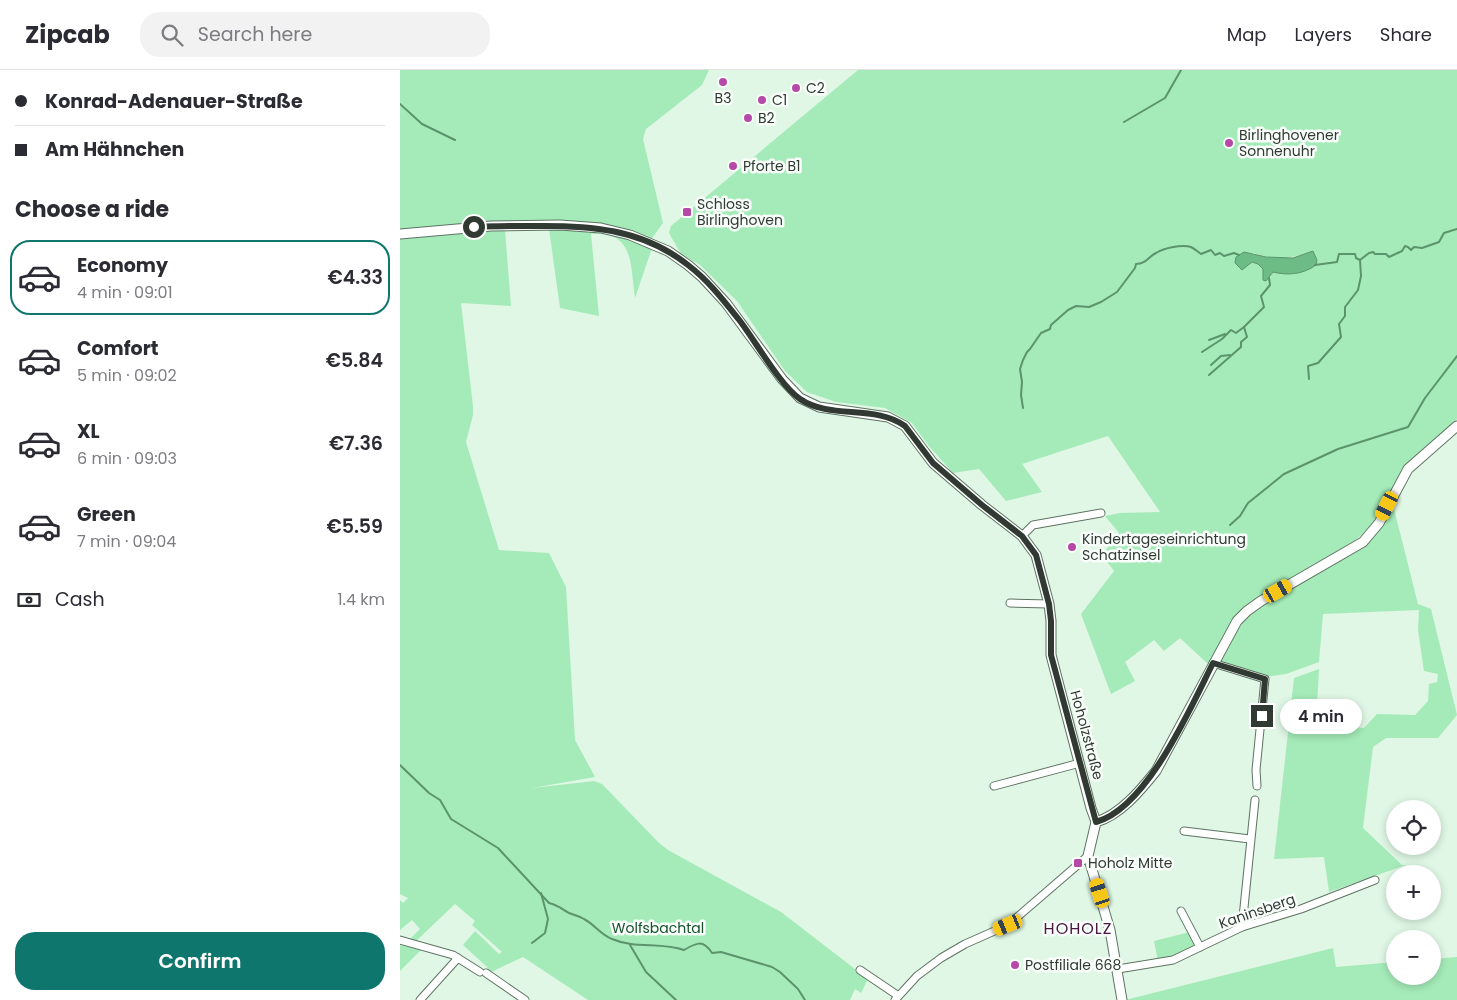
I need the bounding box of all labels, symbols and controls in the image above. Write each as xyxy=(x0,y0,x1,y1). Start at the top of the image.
search box xyxy=(140,12,490,57)
text: Zipcab xyxy=(25,18,110,51)
icon: search xyxy=(158,21,186,49)
text: Search here xyxy=(198,21,312,48)
text: Map xyxy=(1227,22,1267,47)
text: Layers xyxy=(1295,22,1352,47)
text: Share xyxy=(1380,22,1432,47)
marker: B3 xyxy=(717,76,729,88)
place label: C2 xyxy=(806,78,825,98)
marker: C2 xyxy=(790,82,802,94)
text: Konrad-Adenauer-Straße xyxy=(45,88,303,115)
place label: B3 xyxy=(715,88,731,108)
place label: C1 xyxy=(772,90,787,110)
marker: C1 xyxy=(756,94,768,106)
place label: B2 xyxy=(758,108,775,128)
marker: B2 xyxy=(742,112,754,124)
place label: Birlinghovener Sonnenuhr xyxy=(1239,125,1339,161)
text: Am Hähnchen xyxy=(45,136,184,163)
marker: Birlinghovener Sonnenuhr xyxy=(1223,137,1235,149)
place label: Pforte B1 xyxy=(743,156,800,176)
marker: Pforte B1 xyxy=(727,160,739,172)
text: Choose a ride xyxy=(15,194,169,225)
place label: Schloss Birlinghoven xyxy=(697,194,783,230)
marker: Schloss Birlinghoven xyxy=(681,206,693,218)
route start xyxy=(463,216,485,238)
text: Economy xyxy=(77,252,168,279)
icon: car xyxy=(17,255,62,300)
text: €4.33 xyxy=(328,264,383,291)
text: 4 min · 09:01 xyxy=(77,281,173,304)
text: Comfort xyxy=(77,335,159,362)
icon: car xyxy=(17,338,62,383)
text: €5.84 xyxy=(326,347,383,374)
text: 5 min · 09:02 xyxy=(77,364,177,387)
text: XL xyxy=(77,418,100,445)
icon: car xyxy=(17,421,62,466)
text: €7.36 xyxy=(329,430,383,457)
text: 6 min · 09:03 xyxy=(77,447,177,470)
car xyxy=(1373,489,1400,523)
text: Green xyxy=(77,501,136,528)
icon: car xyxy=(17,504,62,549)
text: €5.59 xyxy=(327,513,383,540)
place label: Kindertageseinrichtung Schatzinsel xyxy=(1082,529,1246,565)
text: 7 min · 09:04 xyxy=(77,530,176,553)
marker: Kindertageseinrichtung Schatzinsel xyxy=(1066,541,1078,553)
car xyxy=(1261,577,1294,605)
icon: cash xyxy=(15,586,43,614)
text: Cash xyxy=(55,586,105,613)
text: 1.4 km xyxy=(337,588,385,611)
street label: Hoholzstraße xyxy=(1065,688,1109,782)
callout: 4 min xyxy=(1280,698,1362,734)
route end xyxy=(1251,705,1273,727)
text: 4 min xyxy=(1298,705,1344,728)
map controls xyxy=(1386,800,1441,985)
button: locate xyxy=(1386,800,1441,855)
place label: Hoholz Mitte xyxy=(1088,853,1173,873)
marker: Hoholz Mitte xyxy=(1072,857,1084,869)
button: + xyxy=(1386,865,1441,920)
car xyxy=(1088,876,1111,910)
street label: Kaninsberg xyxy=(1216,889,1298,933)
car xyxy=(991,912,1024,938)
district label: HOHOLZ xyxy=(1044,917,1112,940)
park label: Wolfsbachtal xyxy=(612,918,704,938)
button: − xyxy=(1386,930,1441,985)
button: Confirm xyxy=(15,932,385,990)
place label: Postfiliale 668 xyxy=(1025,955,1122,975)
marker: Postfiliale 668 xyxy=(1009,959,1021,971)

